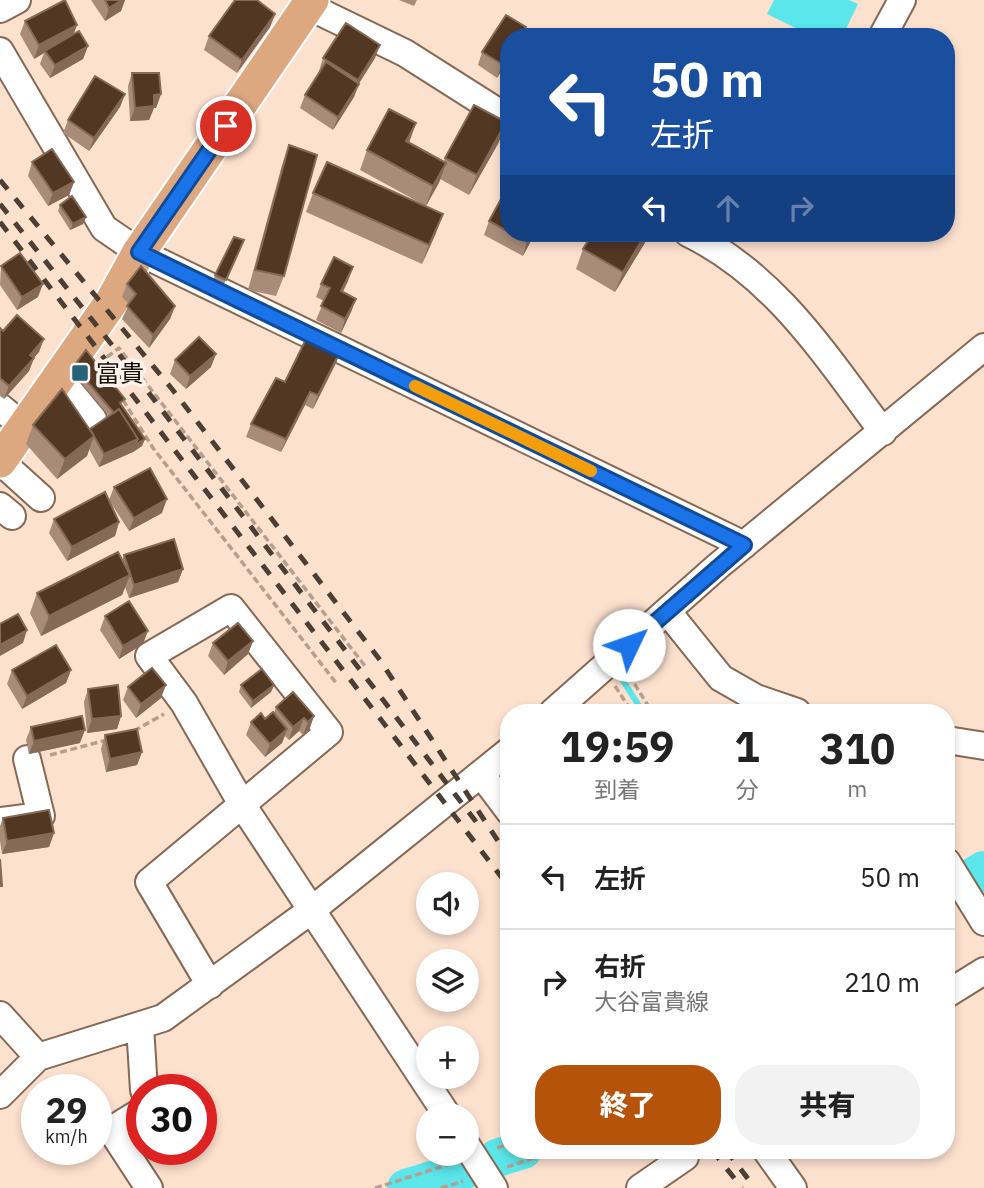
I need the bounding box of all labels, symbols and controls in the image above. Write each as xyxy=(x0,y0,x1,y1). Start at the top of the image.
text: 50 m xyxy=(650,47,764,110)
icon: left xyxy=(535,56,626,147)
pin xyxy=(196,96,256,156)
icon: arrive xyxy=(207,107,245,145)
text: 左折 xyxy=(650,113,714,155)
icon: left xyxy=(636,189,674,227)
icon: ahead xyxy=(709,189,747,227)
icon: right xyxy=(782,189,820,227)
place label: 富貴 xyxy=(96,357,144,389)
marker: 富貴 xyxy=(70,363,90,383)
position arrow xyxy=(592,608,666,682)
text: 19:59 xyxy=(560,719,675,774)
text: 1 xyxy=(734,719,760,774)
text: 310 xyxy=(820,721,895,776)
text: m xyxy=(847,773,867,803)
text: 到着 xyxy=(594,774,640,804)
text: 分 xyxy=(736,774,759,804)
icon: left xyxy=(535,858,573,896)
text: 50 m xyxy=(860,860,920,894)
text: 左折 xyxy=(594,861,646,895)
map controls xyxy=(416,872,479,1166)
button: sound xyxy=(416,872,479,935)
button: layers xyxy=(416,949,479,1012)
text: 右折 xyxy=(594,949,646,983)
icon: right xyxy=(535,963,573,1001)
text: 210 m xyxy=(844,965,920,999)
text: 大谷富貴線 xyxy=(594,986,709,1016)
button: + xyxy=(416,1026,479,1089)
button: 終了 xyxy=(535,1065,721,1145)
button: 共有 xyxy=(735,1065,920,1145)
speed limit sign: 30 xyxy=(126,1074,217,1165)
text: 29 xyxy=(45,1087,88,1133)
button: − xyxy=(416,1103,479,1166)
text: km/h xyxy=(45,1125,88,1148)

